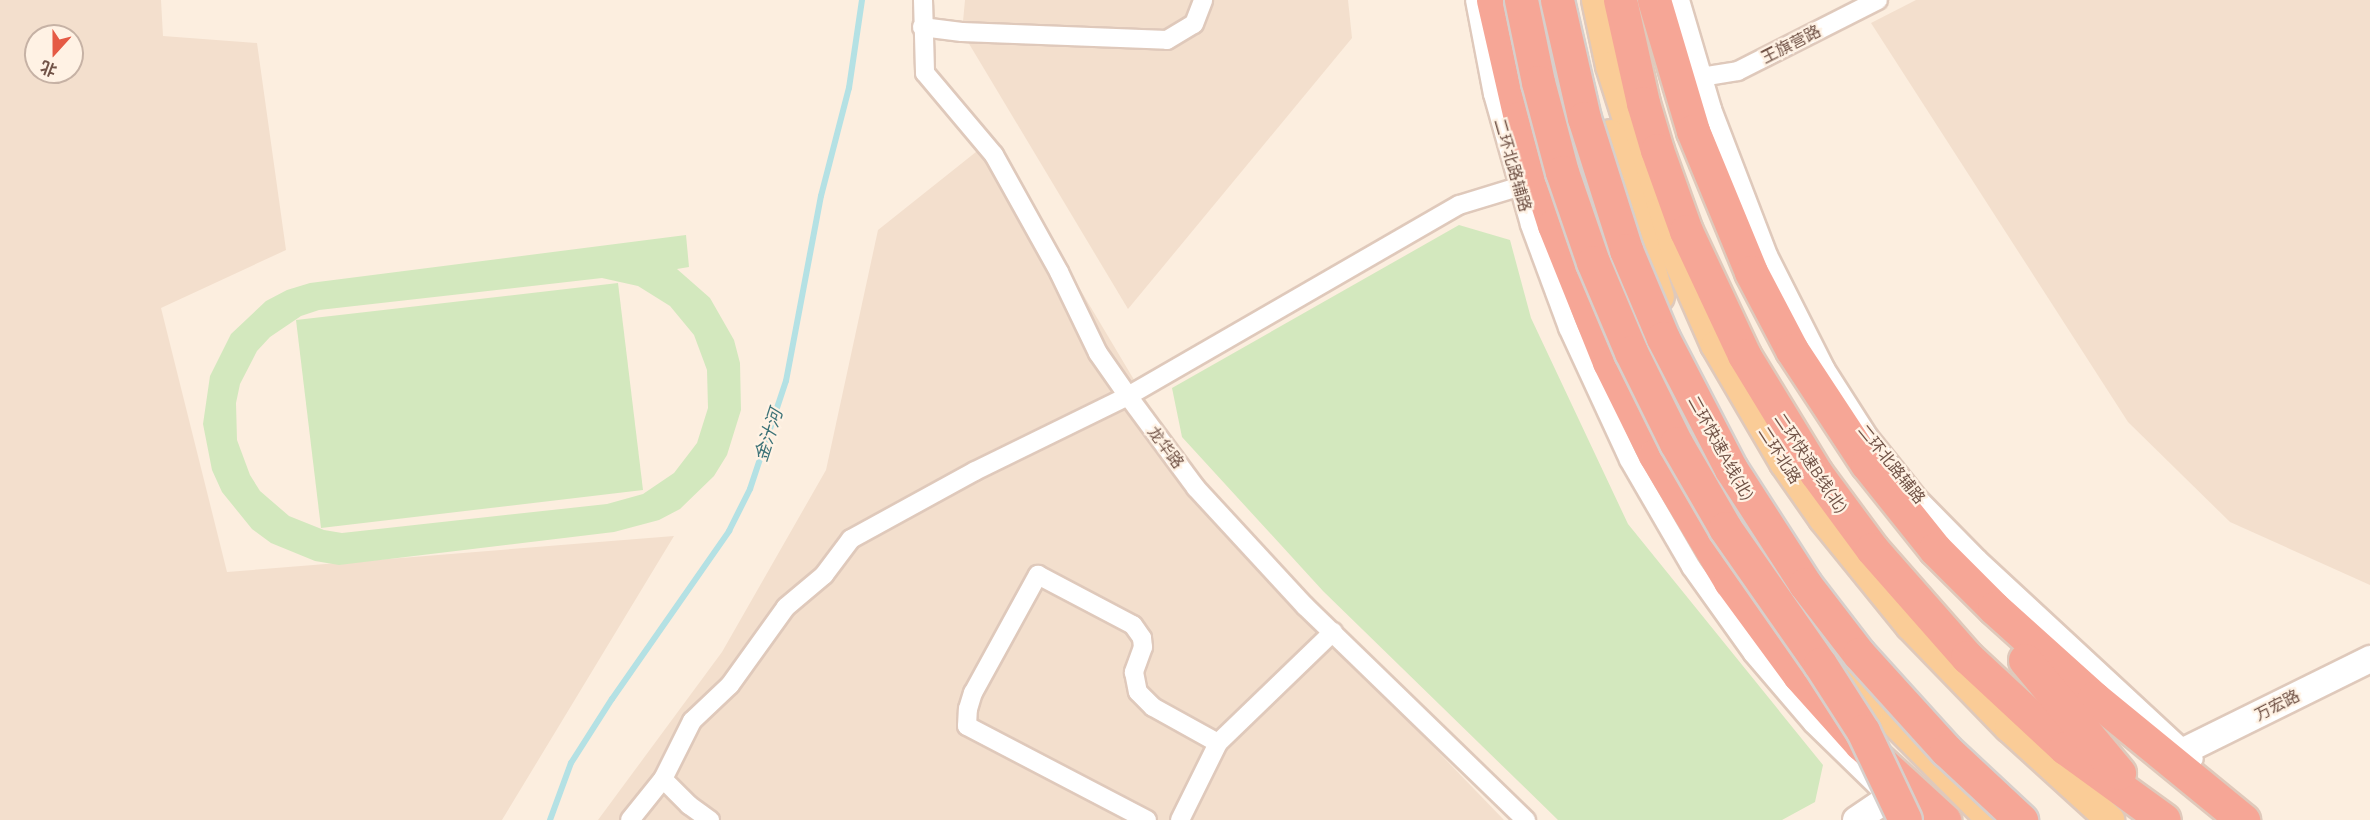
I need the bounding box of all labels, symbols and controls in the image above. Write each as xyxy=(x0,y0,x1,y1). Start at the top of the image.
street label: 王旗营路 xyxy=(1758,21,1824,67)
north arrow xyxy=(24,24,84,84)
text: 北 xyxy=(38,58,59,80)
street label: 二环北路辅路 xyxy=(1491,116,1535,214)
street label: 二环快速A线(北) xyxy=(1684,392,1758,504)
water label: 金汁河 xyxy=(749,406,787,464)
street label: 二环快速B线(北) xyxy=(1771,409,1851,517)
street label: 二环北路辅路 xyxy=(1854,421,1930,507)
street label: 龙华路 xyxy=(1144,422,1188,472)
street label: 二环北路 xyxy=(1755,423,1805,487)
street label: 万宏路 xyxy=(2251,686,2303,724)

